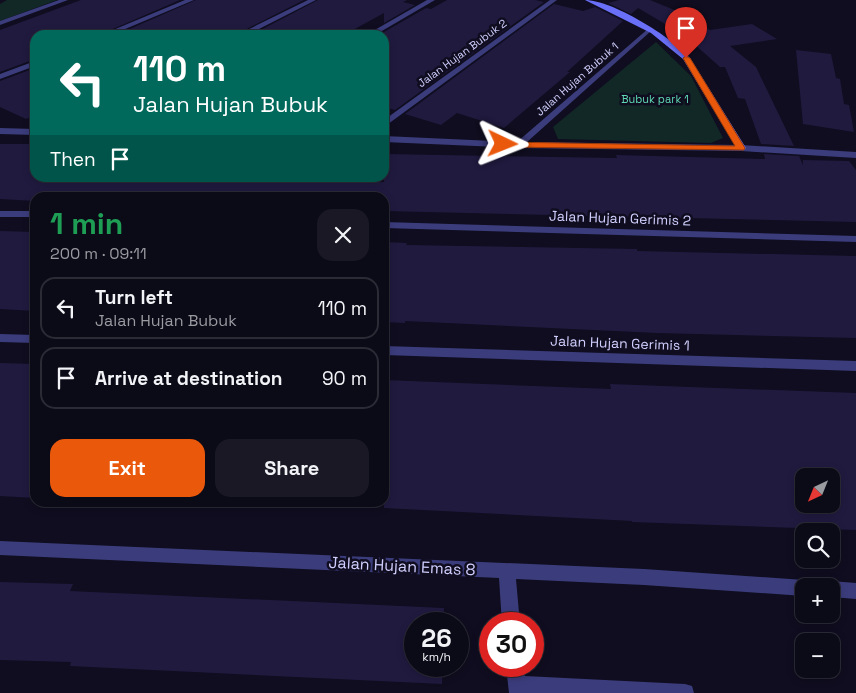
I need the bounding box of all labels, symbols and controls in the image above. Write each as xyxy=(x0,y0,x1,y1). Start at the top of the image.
pin xyxy=(665,7,707,58)
icon: arrive xyxy=(672,14,700,42)
street label: Jalan Hujan Bubuk 2 xyxy=(415,16,510,90)
street label: Jalan Hujan Bubuk 1 xyxy=(533,39,621,119)
text: 110 m xyxy=(133,47,226,91)
icon: left xyxy=(50,50,115,115)
text: Jalan Hujan Bubuk xyxy=(133,90,328,118)
park label: Bubuk park 1 xyxy=(621,92,689,106)
position arrow xyxy=(476,117,528,169)
icon: arrive xyxy=(106,145,134,173)
text: Then xyxy=(50,147,96,172)
text: 1 min xyxy=(50,204,123,243)
street label: Jalan Hujan Gerimis 2 xyxy=(549,207,691,229)
button: close xyxy=(317,209,369,261)
text: 200 m · 09:11 xyxy=(50,243,147,264)
text: Turn left xyxy=(95,285,173,310)
icon: left xyxy=(52,294,80,322)
text: 110 m xyxy=(318,296,367,321)
text: Jalan Hujan Bubuk xyxy=(95,310,237,331)
street label: Jalan Hujan Gerimis 1 xyxy=(550,332,690,354)
icon: arrive xyxy=(52,364,80,392)
text: Arrive at destination xyxy=(95,366,283,391)
text: 90 m xyxy=(322,366,367,391)
button: Exit xyxy=(50,439,205,497)
button: Share xyxy=(215,439,369,497)
north arrow xyxy=(795,468,840,512)
map controls xyxy=(795,468,840,678)
button: search xyxy=(795,523,840,568)
street label: Jalan Hujan Emas 8 xyxy=(328,552,476,580)
button: + xyxy=(795,578,840,623)
speed limit sign: 30 xyxy=(479,612,544,677)
text: 26 xyxy=(421,622,452,654)
button: − xyxy=(795,633,840,678)
text: km/h xyxy=(422,649,451,665)

